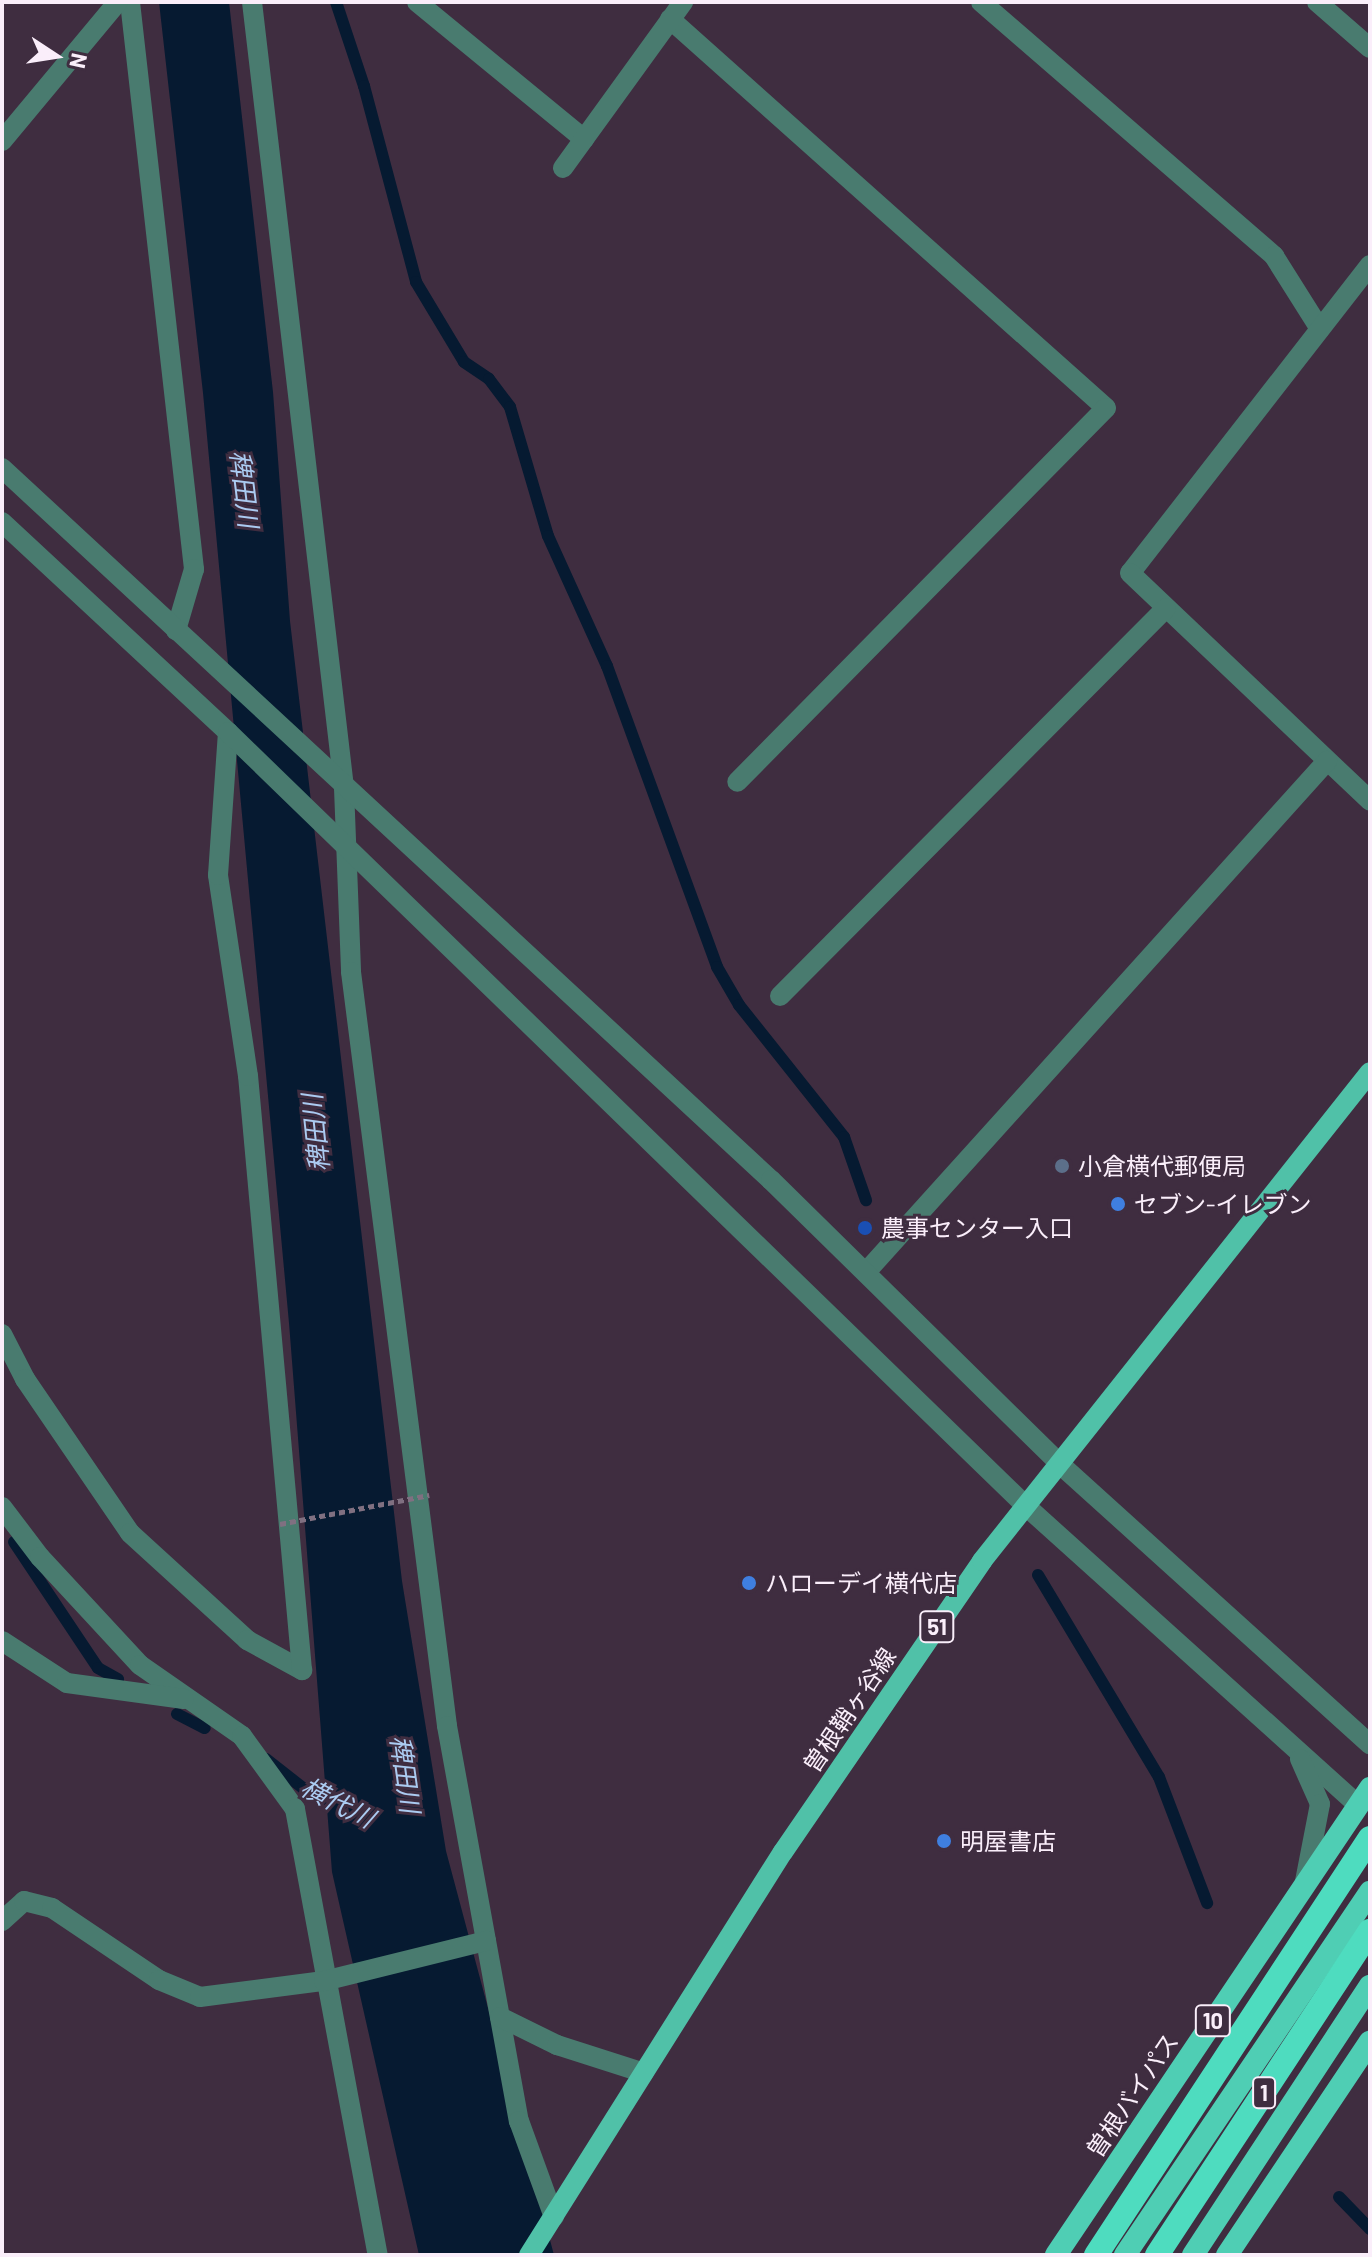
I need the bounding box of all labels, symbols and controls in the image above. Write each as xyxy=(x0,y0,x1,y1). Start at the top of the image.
north arrow xyxy=(16,16,96,96)
text: N xyxy=(65,51,94,71)
water label: 稗田川 xyxy=(225,448,265,530)
water label: 稗田川 xyxy=(295,1093,335,1173)
place label: 小倉横代郵便局 xyxy=(1078,1152,1246,1180)
marker: 小倉横代郵便局 xyxy=(1053,1157,1071,1175)
place label: セブン-イレブン xyxy=(1134,1190,1311,1218)
marker: セブン-イレブン xyxy=(1109,1195,1127,1213)
place label: 農事センター入口 xyxy=(881,1214,1073,1242)
marker: 農事センター入口 xyxy=(856,1219,874,1237)
place label: ハローデイ横代店 xyxy=(765,1569,957,1597)
marker: ハローデイ横代店 xyxy=(740,1574,758,1592)
road number: 51 xyxy=(919,1609,955,1645)
street label: 曽根鞘ヶ谷線 xyxy=(797,1642,901,1778)
water label: 稗田川 xyxy=(385,1733,427,1815)
water label: 横代川 xyxy=(296,1770,380,1834)
place label: 明屋書店 xyxy=(960,1827,1056,1855)
marker: 明屋書店 xyxy=(935,1832,953,1850)
road number: 10 xyxy=(1193,2003,1233,2039)
street label: 曽根バイパス xyxy=(1080,2027,1184,2163)
road number: 1 xyxy=(1252,2075,1276,2111)

